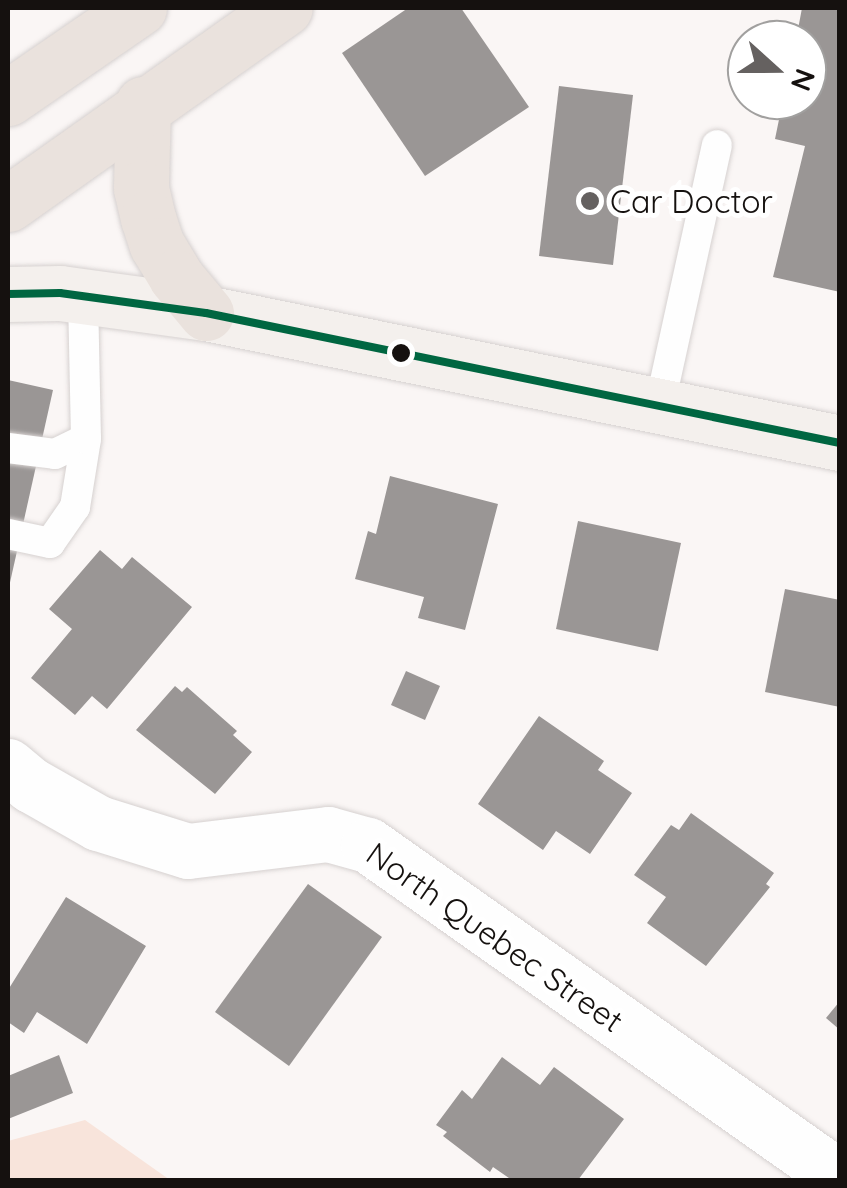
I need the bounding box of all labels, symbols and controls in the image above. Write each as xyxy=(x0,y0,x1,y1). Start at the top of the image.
north arrow xyxy=(727,20,827,120)
text: N xyxy=(784,64,824,96)
place label: Car Doctor xyxy=(610,182,773,220)
marker: Car Doctor xyxy=(579,190,601,212)
unlabelled marker xyxy=(391,343,411,363)
street label: North Quebec Street xyxy=(359,834,631,1040)

